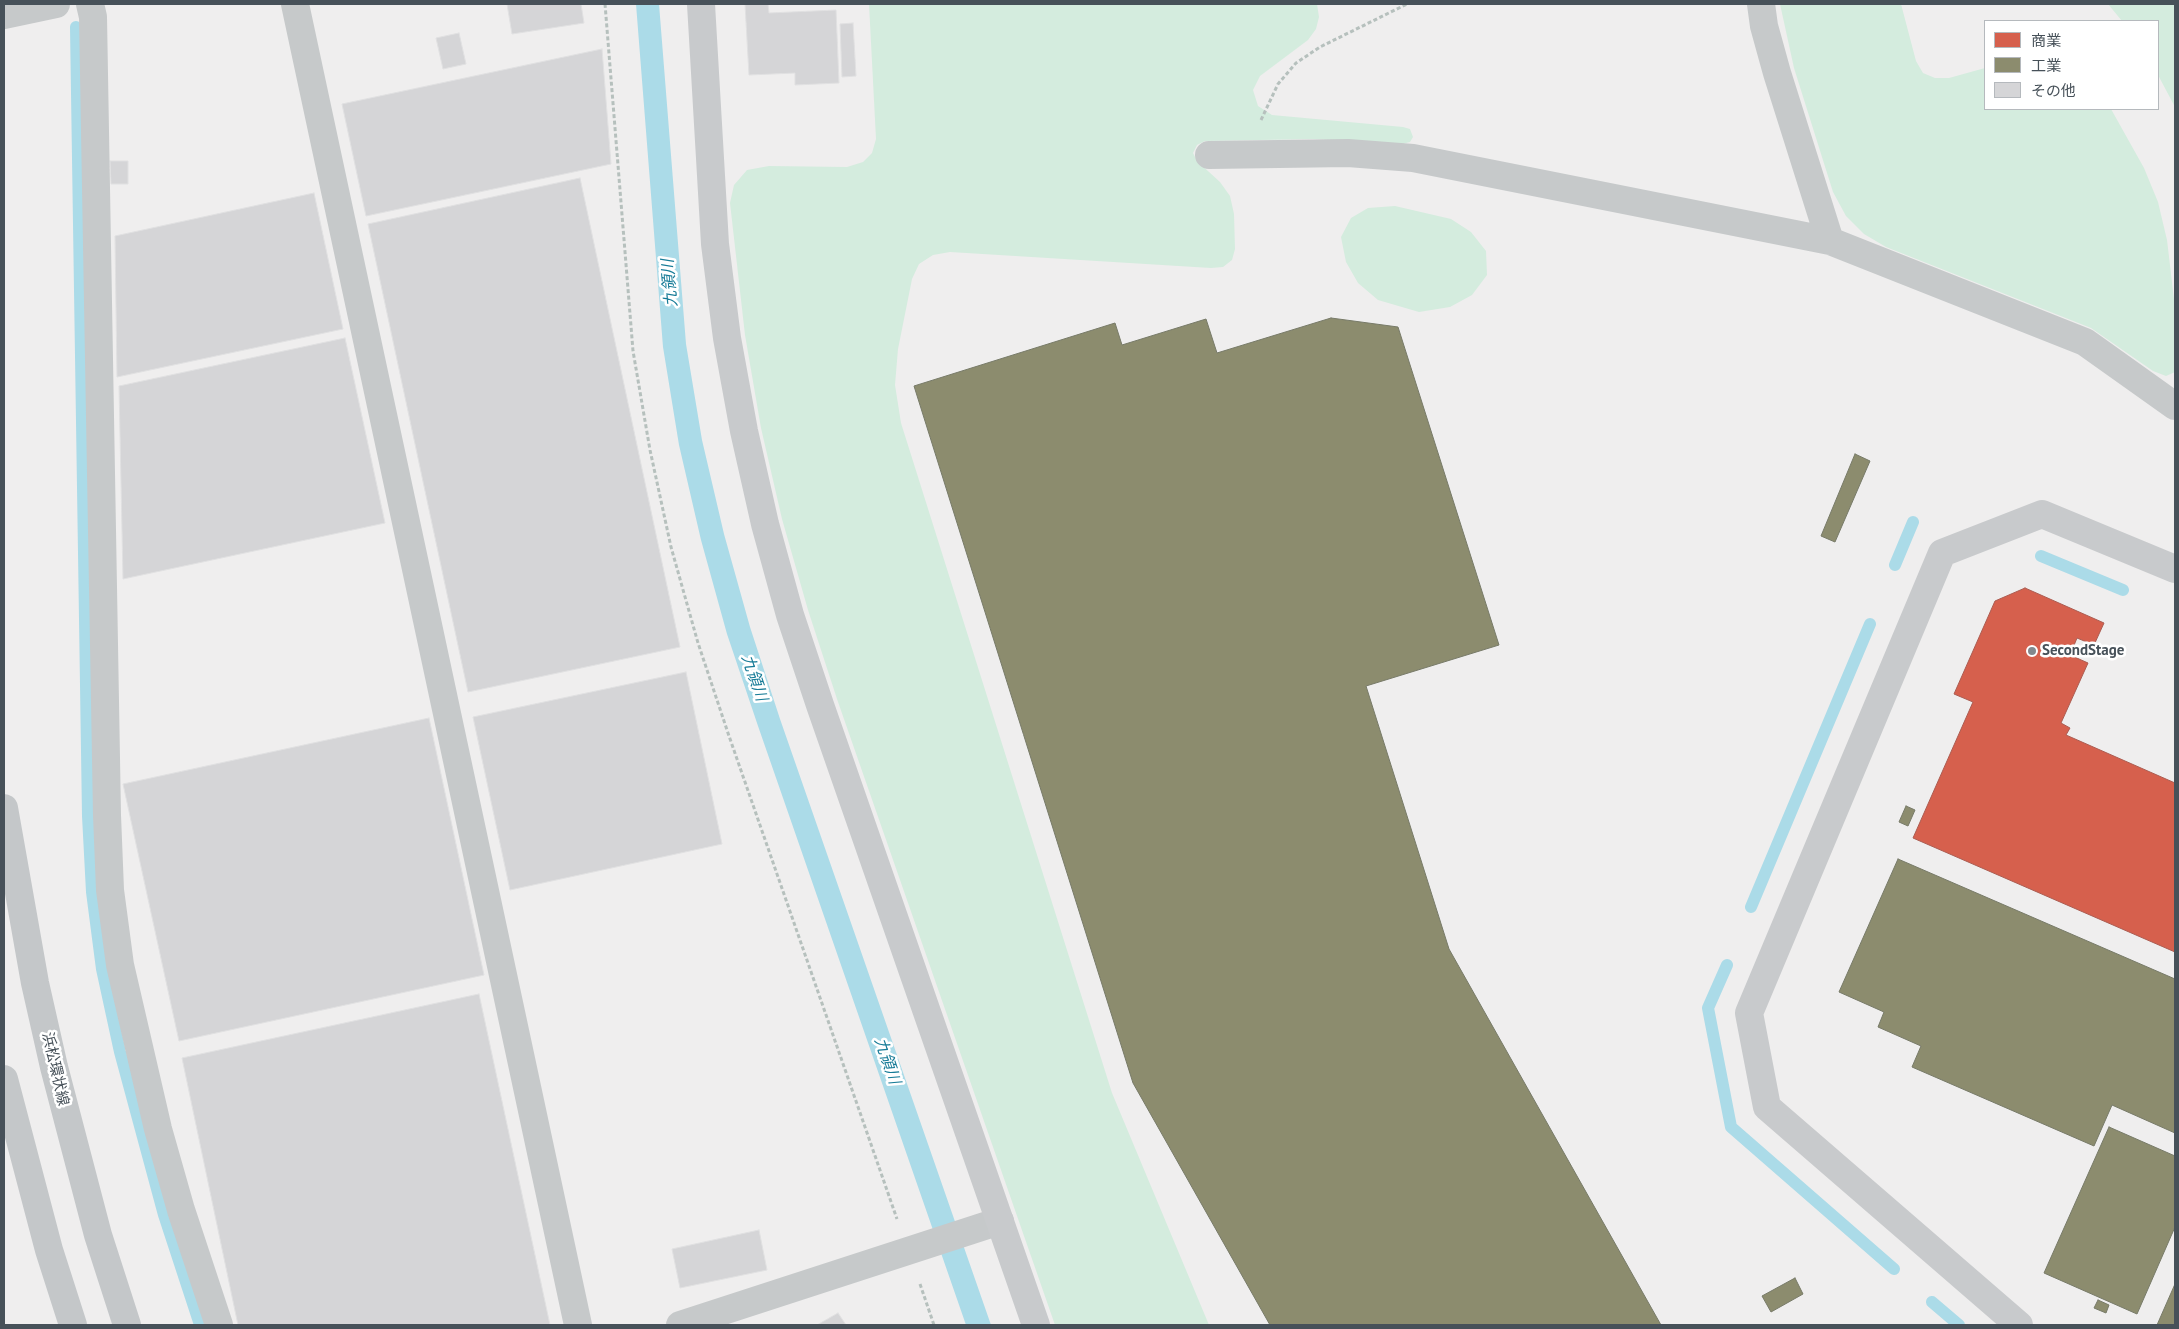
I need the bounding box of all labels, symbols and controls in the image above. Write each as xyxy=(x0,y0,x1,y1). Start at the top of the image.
legend xyxy=(1984,20,2159,110)
text: 商業 xyxy=(2031,31,2061,50)
text: 工業 xyxy=(2031,56,2061,75)
text: その他 xyxy=(2031,81,2076,100)
water label: 九領川 xyxy=(658,258,682,308)
place label: SecondStage xyxy=(2042,642,2124,660)
marker: SecondStage xyxy=(2026,645,2038,657)
water label: 九領川 xyxy=(737,652,771,704)
street label: 浜松環状線 xyxy=(38,1030,72,1108)
water label: 九領川 xyxy=(870,1035,904,1087)

